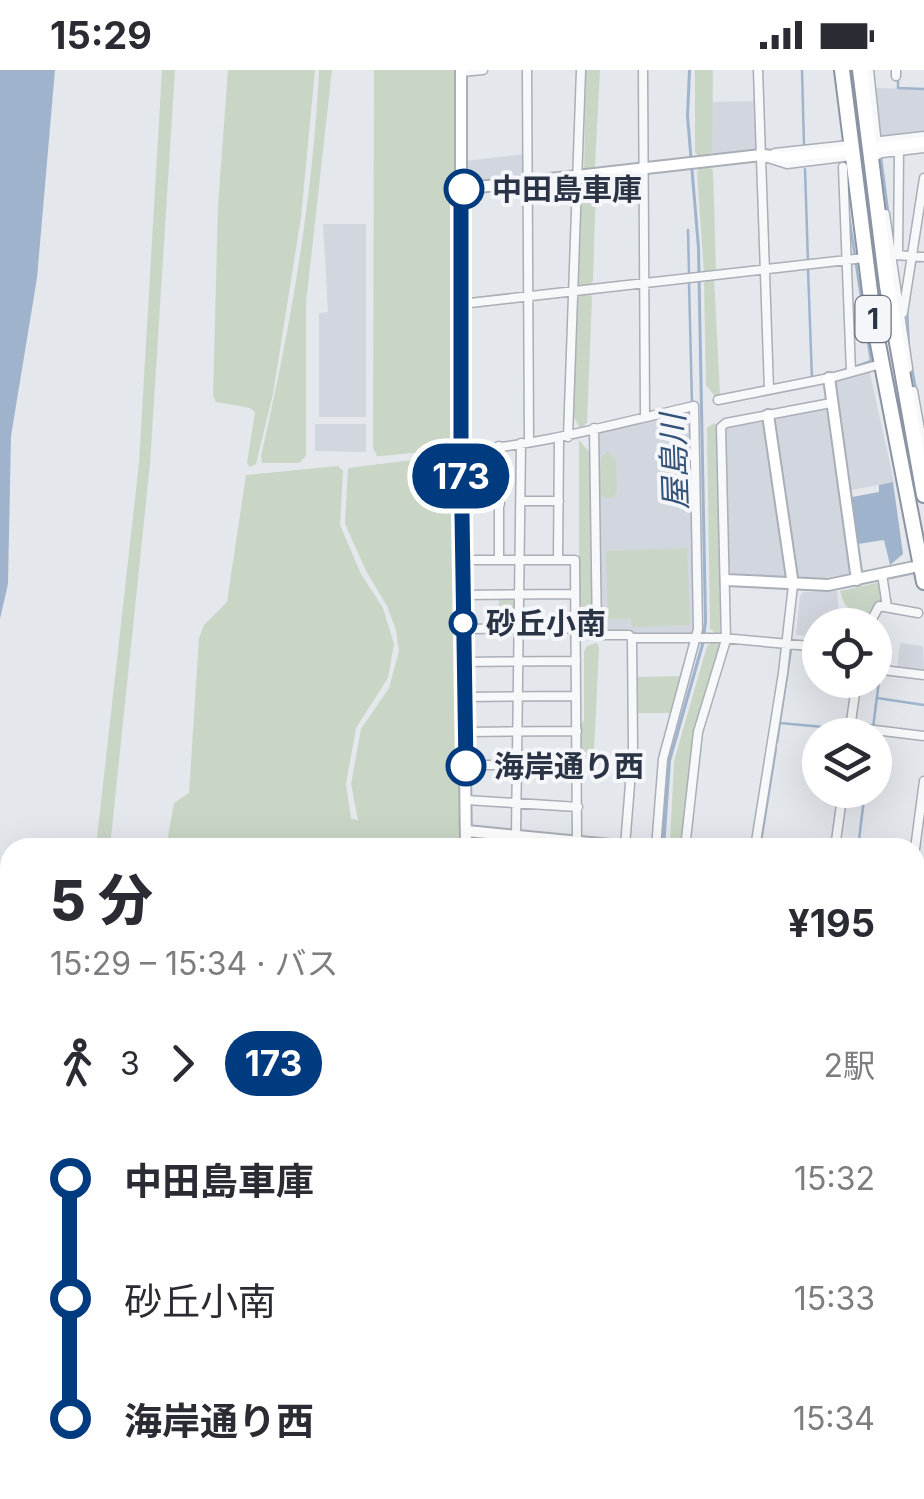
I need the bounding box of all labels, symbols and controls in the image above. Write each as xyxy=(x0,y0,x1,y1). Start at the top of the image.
text: 15:29 xyxy=(50,12,152,58)
marker: 中田島車庫 xyxy=(445,170,483,208)
place label: 中田島車庫 xyxy=(492,171,642,207)
road number: 1 xyxy=(856,296,890,342)
water label: 屋島川 xyxy=(653,410,695,511)
line badge: 173 xyxy=(404,444,518,508)
text: 173 xyxy=(432,455,490,497)
place label: 砂丘小南 xyxy=(486,605,606,641)
map controls xyxy=(802,608,892,808)
button: locate xyxy=(802,608,892,698)
marker: 砂丘小南 xyxy=(450,610,476,636)
button: layers xyxy=(802,718,892,808)
marker: 海岸通り西 xyxy=(447,747,485,785)
place label: 海岸通り西 xyxy=(494,748,644,784)
text: 5 分 xyxy=(50,867,153,933)
text: ¥195 xyxy=(788,900,875,946)
text: 15:29 – 15:34 · バス xyxy=(50,944,338,983)
icon: walk xyxy=(50,1036,105,1091)
icon: forward xyxy=(155,1036,210,1091)
text: 173 xyxy=(245,1042,302,1084)
text: 3 xyxy=(120,1044,140,1083)
text: 2駅 xyxy=(823,1046,875,1085)
text: 中田島車庫 xyxy=(124,1158,314,1204)
text: 15:32 xyxy=(794,1159,875,1198)
text: 砂丘小南 xyxy=(124,1278,276,1324)
text: 15:33 xyxy=(794,1279,875,1318)
text: 海岸通り西 xyxy=(124,1398,314,1444)
text: 15:34 xyxy=(793,1399,875,1438)

